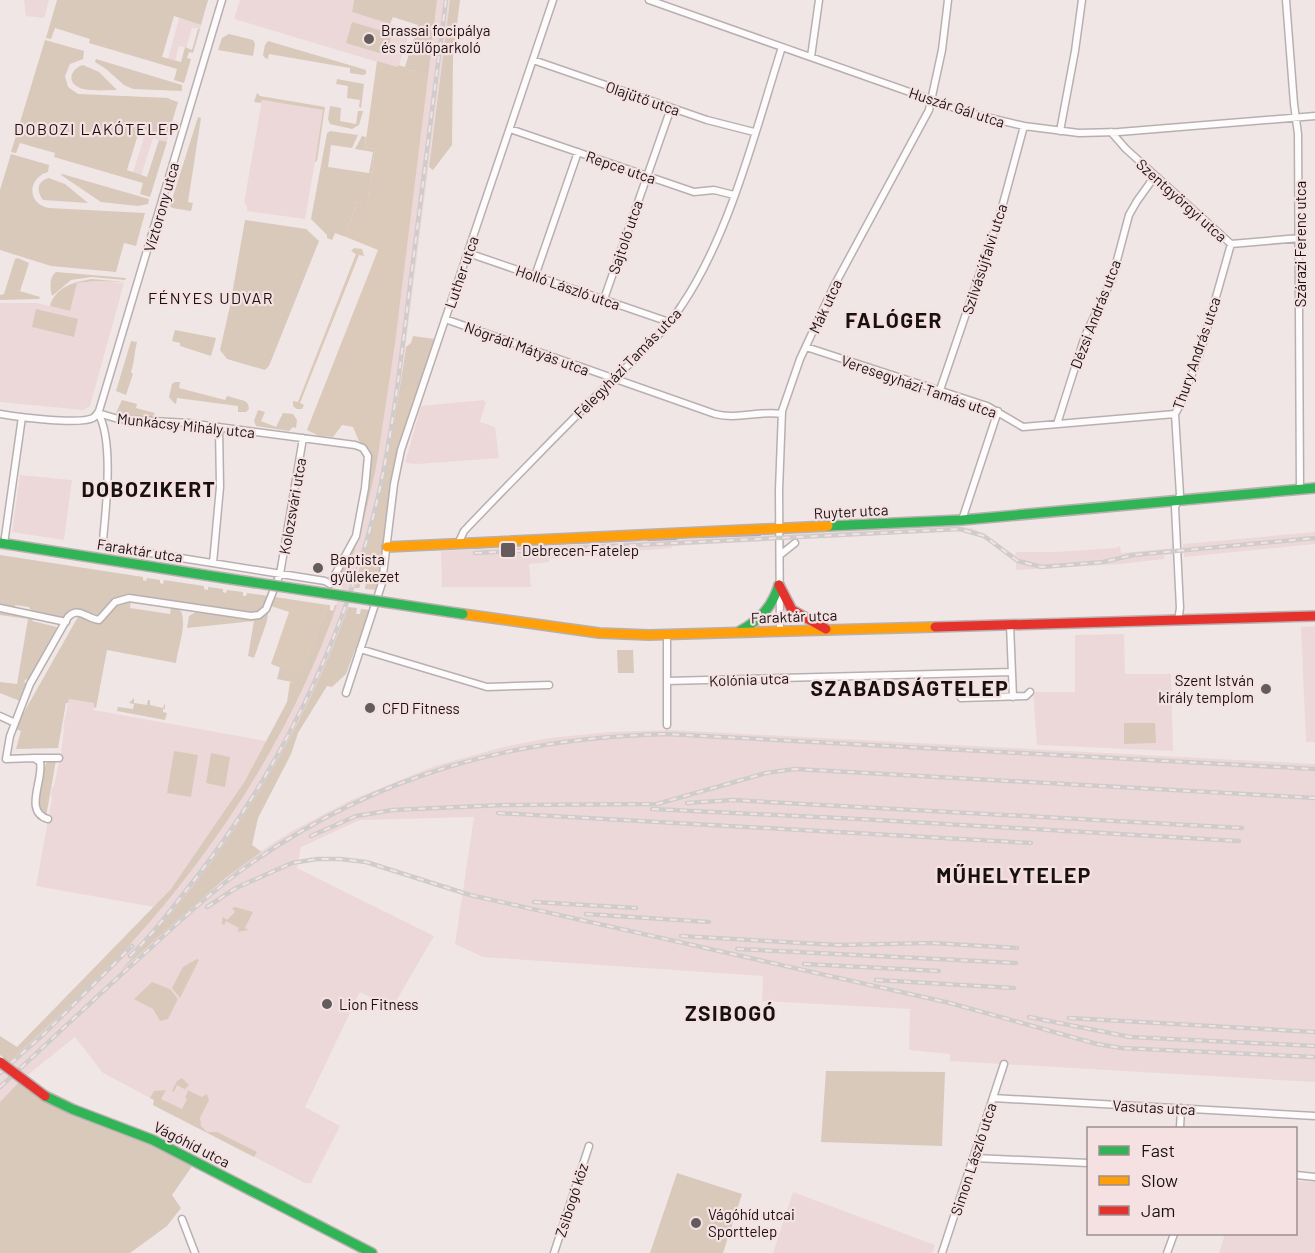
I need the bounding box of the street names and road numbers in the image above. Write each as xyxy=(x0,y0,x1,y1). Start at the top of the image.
street label: Olajütő utca xyxy=(604,77,682,119)
street label: Huszár Gál utca xyxy=(907,83,1007,131)
street label: Repce utca xyxy=(584,147,658,187)
street label: Szentgyörgyi utca xyxy=(1133,155,1231,245)
street label: Víztorony utca xyxy=(140,160,182,254)
street label: Szárazi Ferenc utca xyxy=(1291,181,1309,307)
street label: Sajtoló utca xyxy=(604,198,646,276)
street label: Szilvásújfalvi utca xyxy=(958,201,1010,317)
street label: Luther utca xyxy=(440,234,482,310)
street label: Dézsi András utca xyxy=(1066,257,1124,371)
street label: Holló László utca xyxy=(513,261,623,313)
street label: Mák utca xyxy=(805,276,845,336)
street label: Thury András utca xyxy=(1168,294,1224,412)
street label: Félegyházi Tamás utca xyxy=(570,304,684,422)
street label: Nógrádi Mátyás utca xyxy=(462,317,592,379)
street label: Veresegyházi Tamás utca xyxy=(839,351,999,421)
street label: Munkácsy Mihály utca xyxy=(116,409,256,441)
street label: Kolozsvári utca xyxy=(275,456,309,556)
street label: Ruyter utca xyxy=(813,500,889,522)
street label: Faraktár utca xyxy=(96,534,184,566)
street label: Faraktár utca xyxy=(750,605,838,627)
street label: Kolónia utca xyxy=(709,669,789,689)
street label: Vasutas utca xyxy=(1112,1096,1196,1118)
street label: Simon László utca xyxy=(946,1100,1000,1218)
street label: Vágóhíd utca xyxy=(151,1117,233,1171)
street label: Zsibogó köz xyxy=(551,1161,591,1239)

